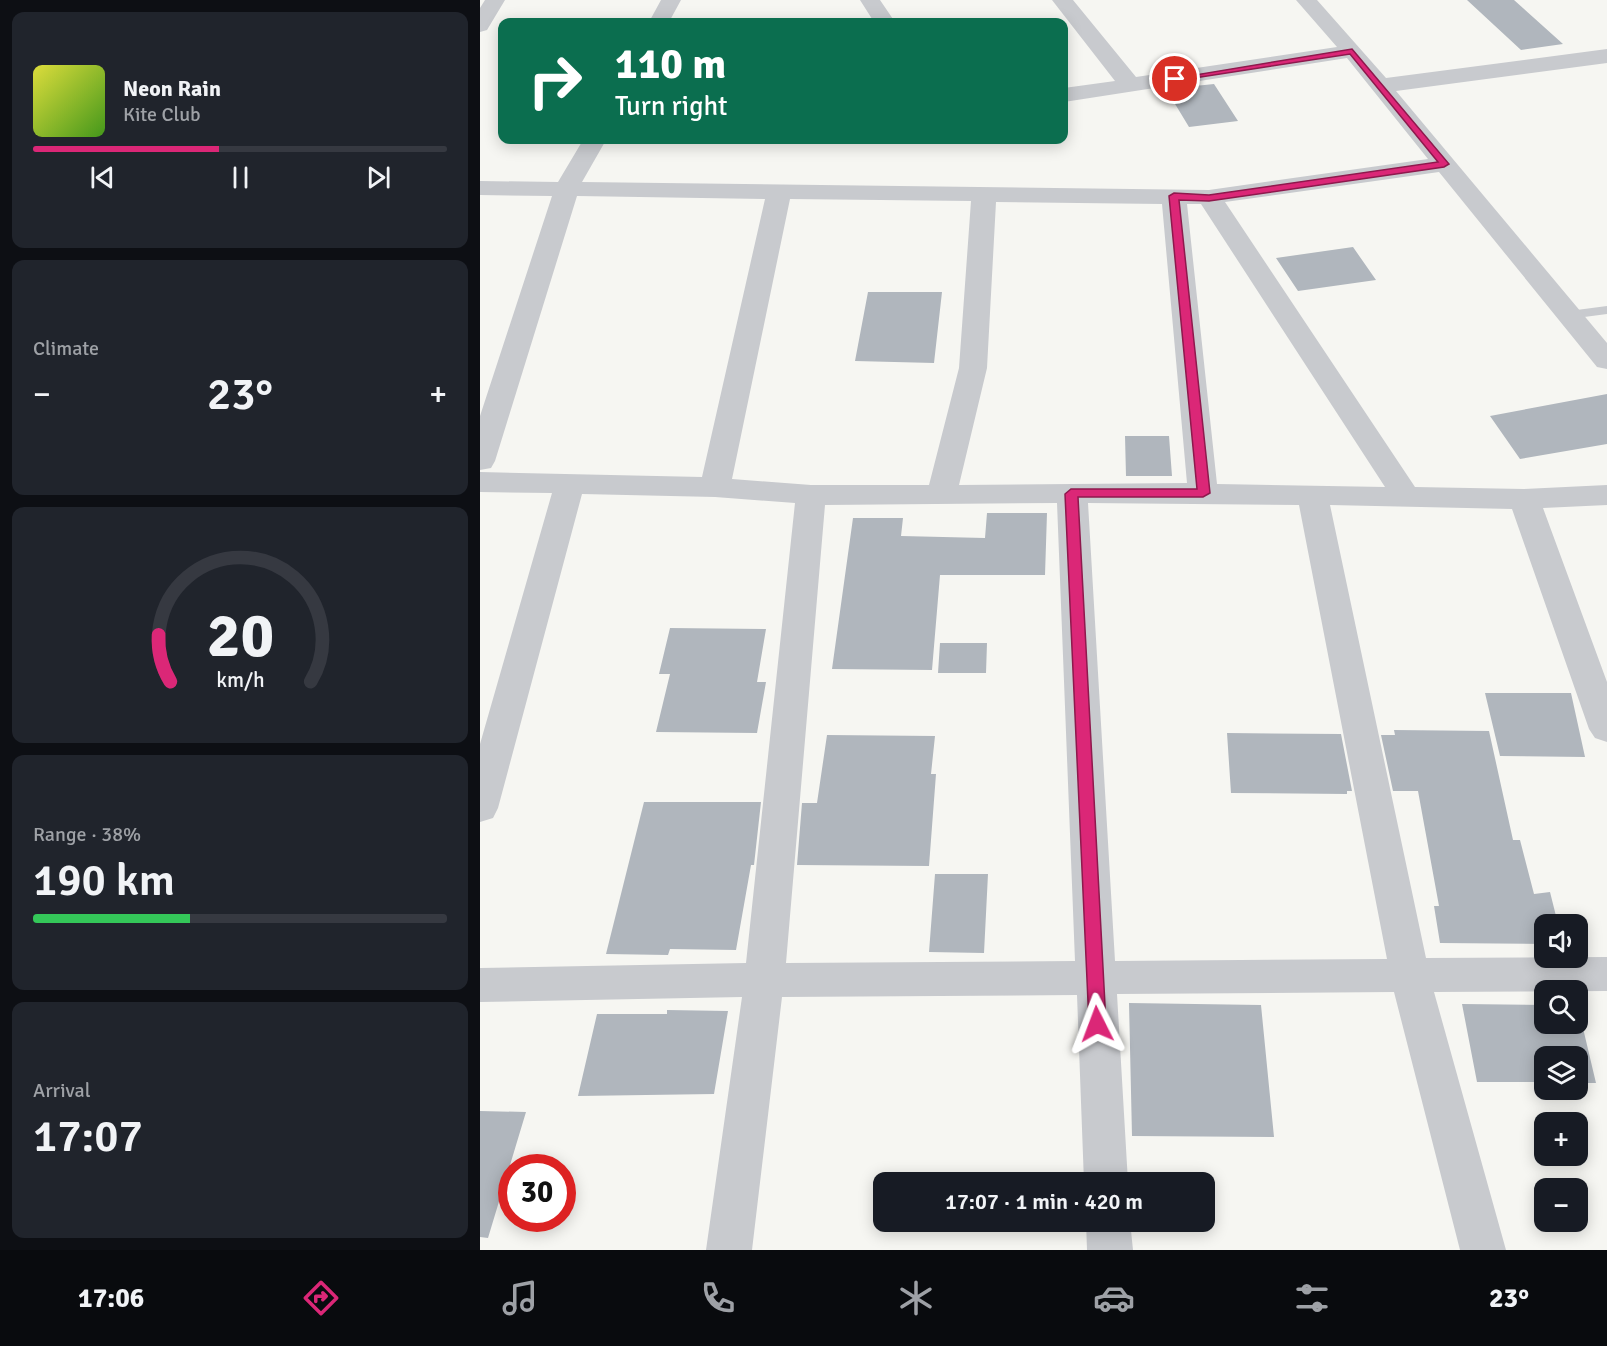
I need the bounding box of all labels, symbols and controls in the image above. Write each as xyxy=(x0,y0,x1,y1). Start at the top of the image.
text: 110 m xyxy=(615,39,726,90)
icon: right xyxy=(516,42,594,120)
pin xyxy=(1149,53,1200,104)
icon: arrive xyxy=(1158,62,1191,95)
text: Neon Rain xyxy=(123,75,221,102)
text: Turn right xyxy=(615,90,728,123)
text: Kite Club xyxy=(123,102,201,127)
icon: previous xyxy=(86,161,119,194)
icon: pause xyxy=(224,161,257,194)
icon: next xyxy=(362,161,395,194)
text: Climate xyxy=(33,336,99,361)
text: 23° xyxy=(207,367,273,422)
text: − xyxy=(33,374,51,415)
text: + xyxy=(429,374,447,415)
text: 20 xyxy=(206,597,274,674)
text: km/h xyxy=(216,667,264,693)
text: Range · 38% xyxy=(33,822,141,847)
text: 190 km xyxy=(33,853,175,908)
map controls xyxy=(1534,914,1588,1232)
button: sound xyxy=(1534,914,1588,968)
button: search xyxy=(1534,980,1588,1034)
position arrow xyxy=(1065,992,1129,1056)
button: layers xyxy=(1534,1046,1588,1100)
text: Arrival xyxy=(33,1078,91,1103)
text: 17:07 xyxy=(33,1109,143,1164)
button: + xyxy=(1534,1112,1588,1166)
speed limit sign: 30 xyxy=(498,1154,576,1232)
button: − xyxy=(1534,1178,1588,1232)
text: 17:07 · 1 min · 420 m xyxy=(945,1188,1143,1215)
icon: directions xyxy=(300,1277,342,1319)
icon: music xyxy=(499,1277,541,1319)
icon: phone xyxy=(697,1277,739,1319)
icon: climate xyxy=(895,1277,937,1319)
icon: car xyxy=(1093,1277,1135,1319)
icon: filters xyxy=(1291,1277,1333,1319)
text: 17:06 xyxy=(78,1282,144,1315)
text: 23° xyxy=(1489,1282,1529,1315)

